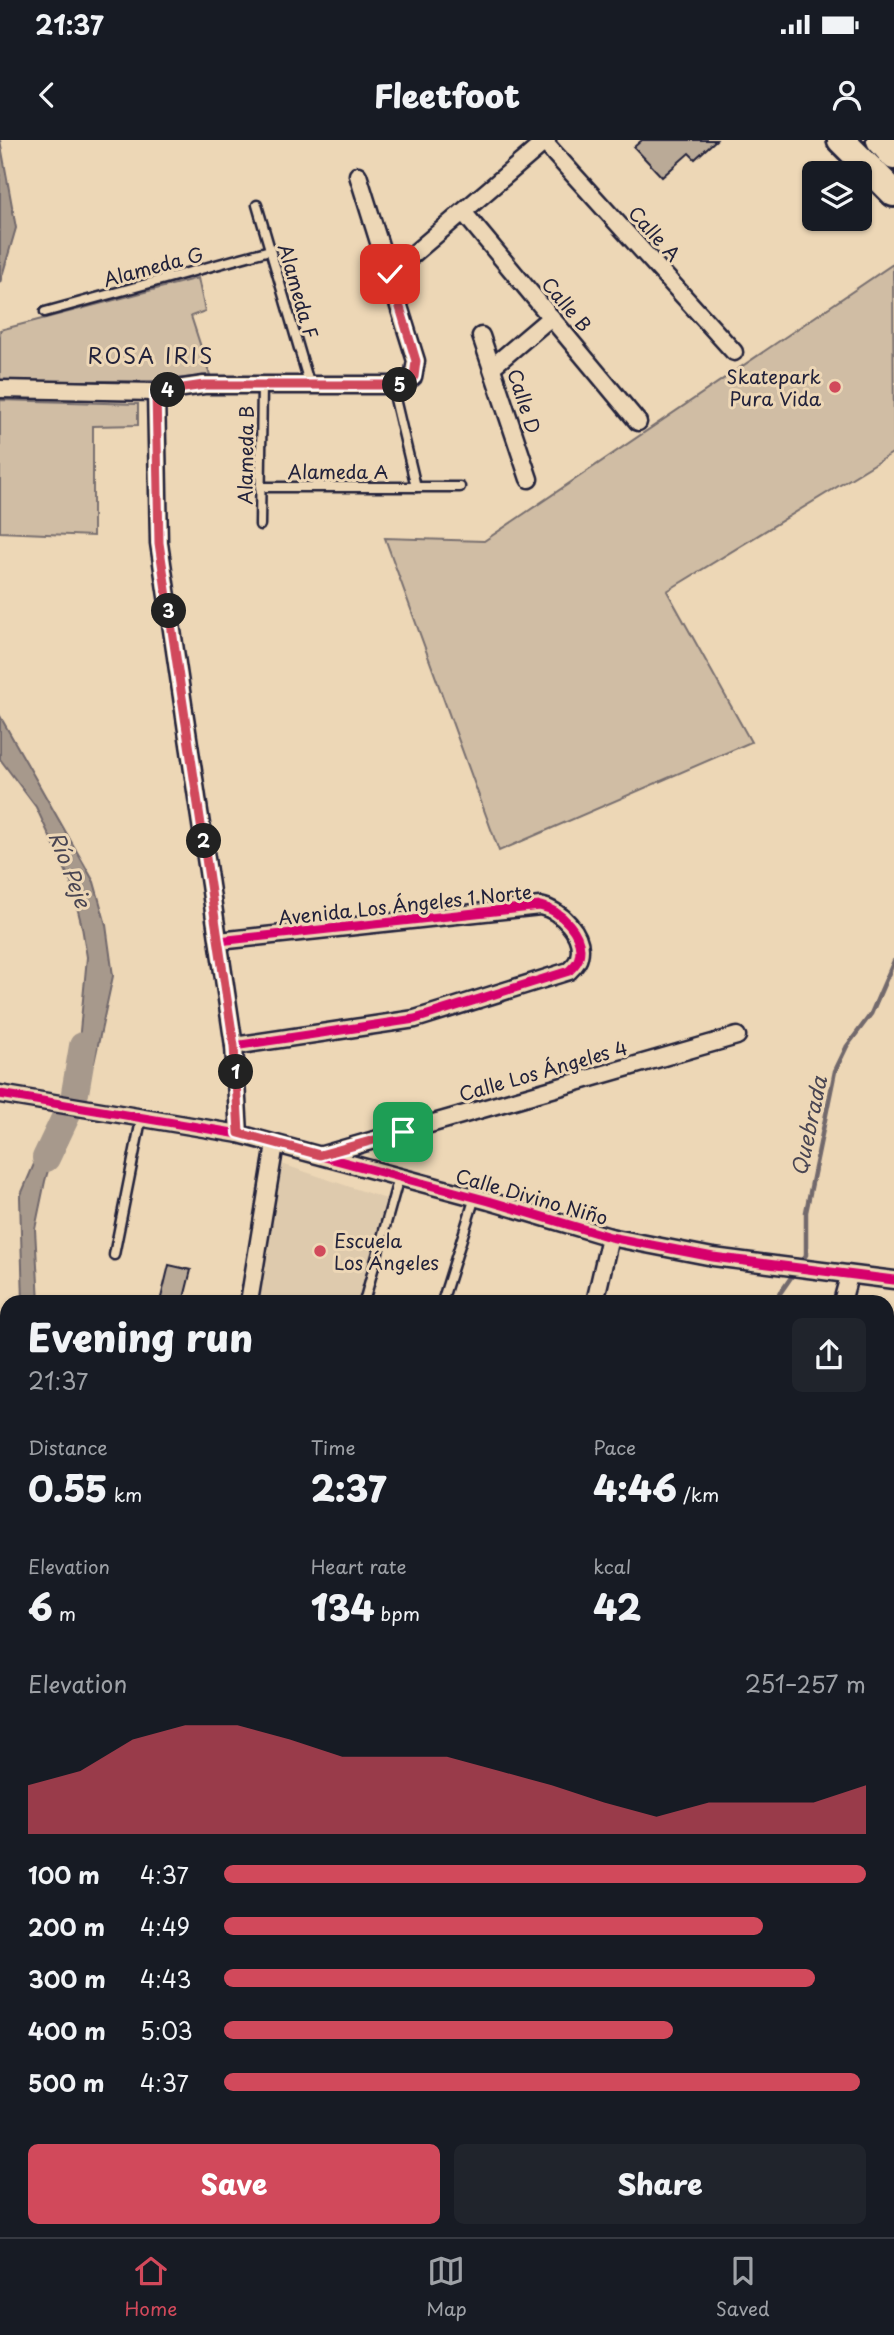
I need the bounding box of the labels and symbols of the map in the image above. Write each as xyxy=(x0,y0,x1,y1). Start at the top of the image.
street label: Calle A xyxy=(622,199,688,267)
street label: Alameda G xyxy=(100,239,206,293)
street label: Alameda F xyxy=(272,240,326,342)
pin xyxy=(360,244,420,304)
street label: Calle B xyxy=(536,270,598,338)
district label: ROSA IRIS xyxy=(88,339,214,371)
place label: Skatepark Pura Vida xyxy=(726,362,822,412)
street label: Calle D xyxy=(501,365,549,437)
pin: 5 xyxy=(382,368,418,402)
pin: 4 xyxy=(150,372,186,408)
marker: Skatepark Pura Vida xyxy=(827,379,843,395)
street label: Alameda B xyxy=(230,405,260,505)
street label: Alameda A xyxy=(288,457,388,485)
pin: 3 xyxy=(152,594,186,629)
pin: 2 xyxy=(186,824,222,858)
water label: Río Peje xyxy=(42,826,101,913)
street label: Avenida Los Ángeles 1 Norte xyxy=(277,877,533,931)
street label: Calle Los Ángeles 4 xyxy=(455,1033,631,1107)
pin: 1 xyxy=(218,1054,254,1090)
water label: Quebrada xyxy=(782,1072,834,1179)
pin xyxy=(373,1102,433,1162)
street label: Calle Divino Niño xyxy=(453,1161,611,1231)
place label: Escuela Los Ángeles xyxy=(334,1226,439,1276)
marker: Escuela Los Ángeles xyxy=(312,1243,328,1259)

